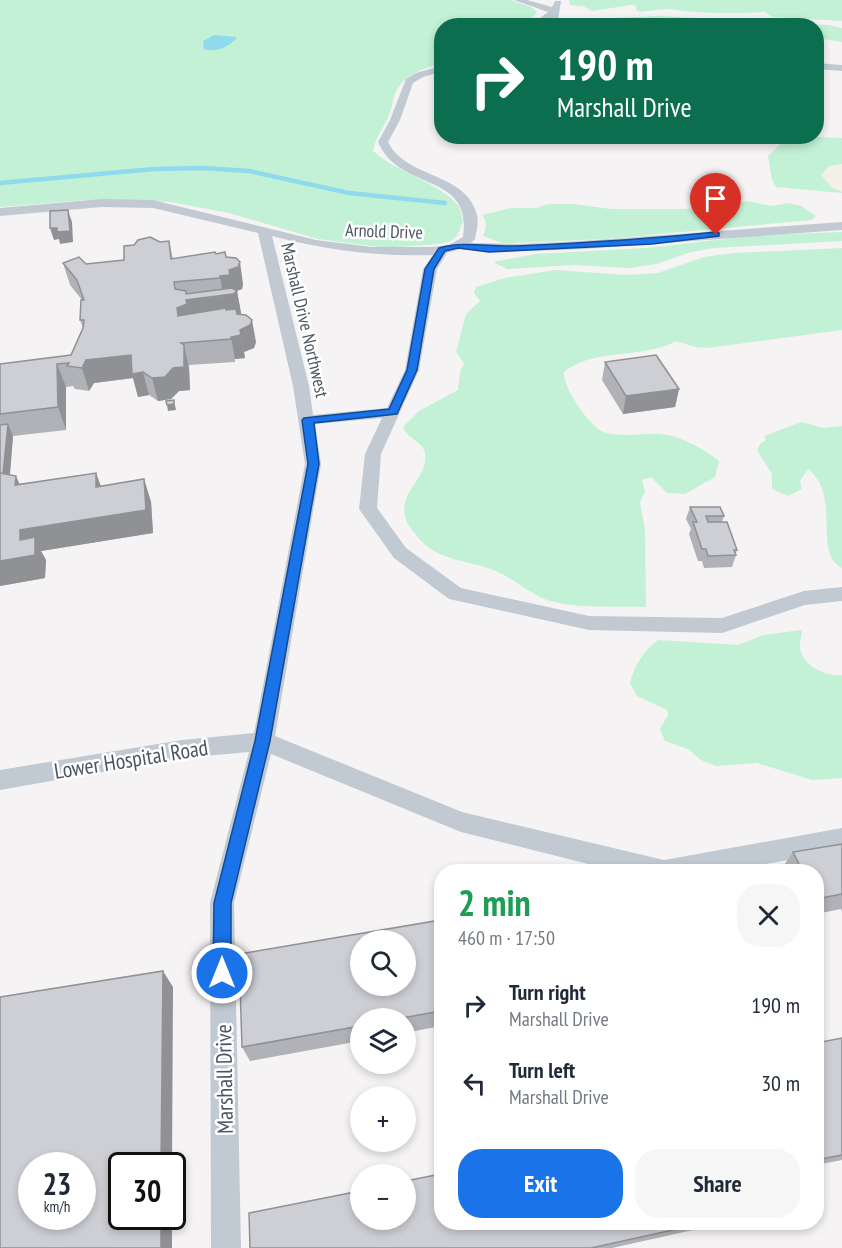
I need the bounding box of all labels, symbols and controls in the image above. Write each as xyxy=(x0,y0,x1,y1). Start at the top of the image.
text: 190 m xyxy=(557,37,654,92)
icon: right xyxy=(458,42,536,120)
text: Marshall Drive xyxy=(557,90,692,124)
pin xyxy=(690,173,741,235)
icon: arrive xyxy=(699,182,732,215)
street label: Arnold Drive xyxy=(345,218,423,244)
street label: Marshall Drive Northwest xyxy=(276,240,334,400)
street label: Lower Hospital Road xyxy=(52,733,210,785)
text: 2 min xyxy=(458,879,531,926)
button: close xyxy=(737,884,800,947)
text: 460 m · 17:50 xyxy=(458,925,555,951)
map controls xyxy=(350,930,416,1230)
button: search xyxy=(350,930,416,996)
position arrow xyxy=(190,941,254,1005)
text: Turn right xyxy=(509,978,586,1006)
icon: right xyxy=(458,989,491,1022)
text: 190 m xyxy=(751,991,800,1019)
text: Marshall Drive xyxy=(509,1006,609,1032)
button: layers xyxy=(350,1008,416,1074)
street label: Marshall Drive xyxy=(209,1024,239,1134)
text: Turn left xyxy=(509,1056,575,1084)
icon: left xyxy=(458,1067,491,1100)
text: 30 m xyxy=(761,1069,800,1097)
text: Marshall Drive xyxy=(509,1084,609,1110)
button: + xyxy=(350,1086,416,1152)
button: Exit xyxy=(458,1149,623,1218)
button: Share xyxy=(635,1149,800,1218)
speed limit sign: 30 xyxy=(108,1152,186,1230)
text: 23 xyxy=(43,1164,71,1203)
button: − xyxy=(350,1164,416,1230)
text: km/h xyxy=(44,1197,70,1216)

